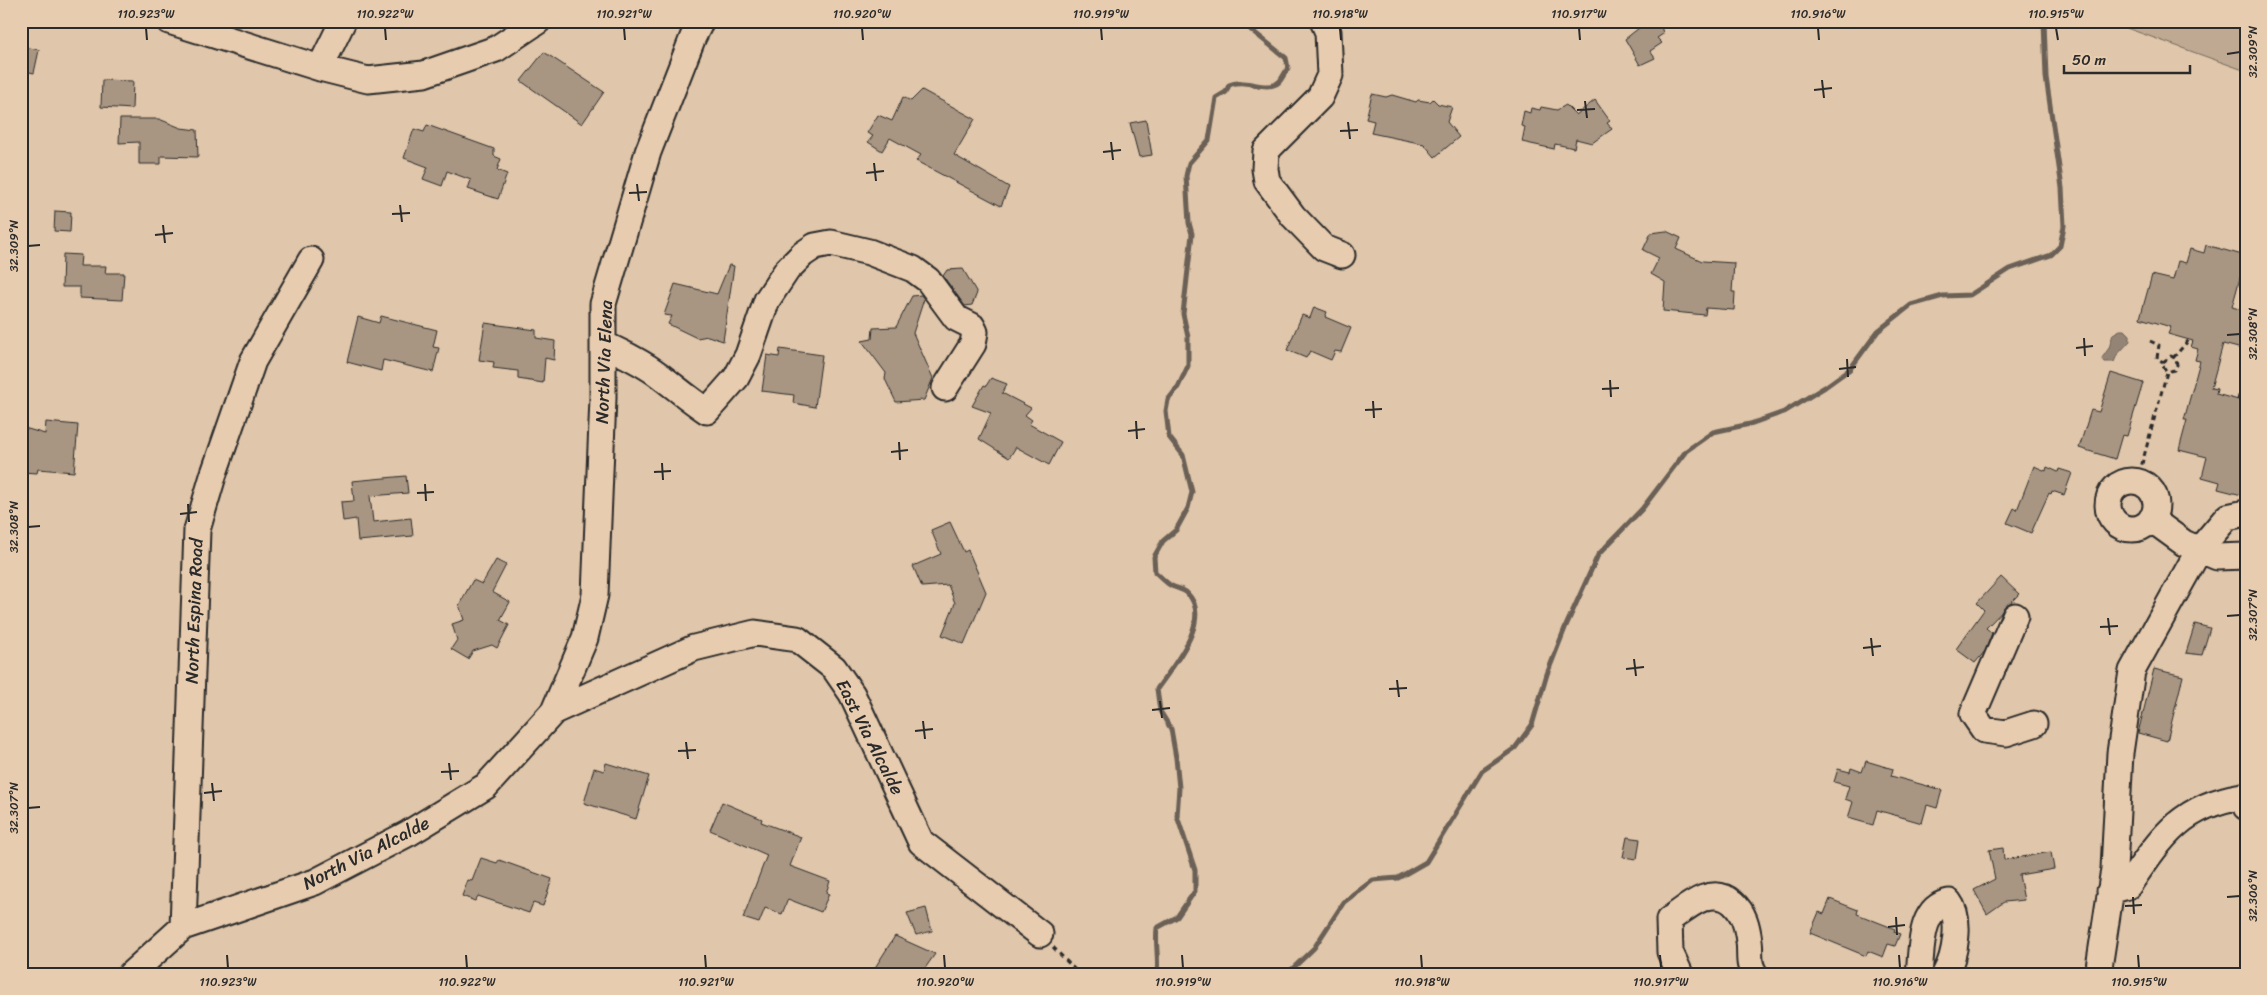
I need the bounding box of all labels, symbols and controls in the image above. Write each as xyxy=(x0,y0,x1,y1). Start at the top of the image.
text: 110.923°W xyxy=(118,3,175,25)
text: 110.922°W xyxy=(356,3,414,25)
text: 110.921°W xyxy=(596,3,652,25)
text: 110.920°W xyxy=(833,3,892,25)
text: 110.919°W xyxy=(1073,3,1130,25)
text: 110.918°W xyxy=(1312,3,1369,25)
text: 110.917°W xyxy=(1551,3,1607,25)
text: 110.916°W xyxy=(1790,3,1846,25)
text: 110.915°W xyxy=(2028,3,2085,25)
text: 32.309°N xyxy=(2242,25,2264,78)
scale bar xyxy=(2064,42,2191,74)
text: 50 m xyxy=(2072,47,2107,73)
text: 32.309°N xyxy=(3,219,25,272)
street label: North Via Elena xyxy=(586,299,622,424)
text: 32.308°N xyxy=(2242,307,2264,360)
text: 32.308°N xyxy=(3,500,25,553)
street label: North Espina Road xyxy=(175,536,213,684)
text: 32.307°N xyxy=(2242,589,2264,641)
street label: East Via Alcalde xyxy=(827,673,913,801)
text: 32.307°N xyxy=(3,782,25,834)
street label: North Via Alcalde xyxy=(297,807,435,899)
text: 32.306°N xyxy=(2242,870,2264,922)
text: 110.923°W xyxy=(200,971,257,993)
text: 110.922°W xyxy=(438,971,496,993)
text: 110.921°W xyxy=(678,971,734,993)
text: 110.920°W xyxy=(916,971,975,993)
text: 110.919°W xyxy=(1155,971,1212,993)
text: 110.918°W xyxy=(1394,971,1451,993)
text: 110.917°W xyxy=(1633,971,1689,993)
text: 110.916°W xyxy=(1872,971,1928,993)
text: 110.915°W xyxy=(2111,971,2168,993)

